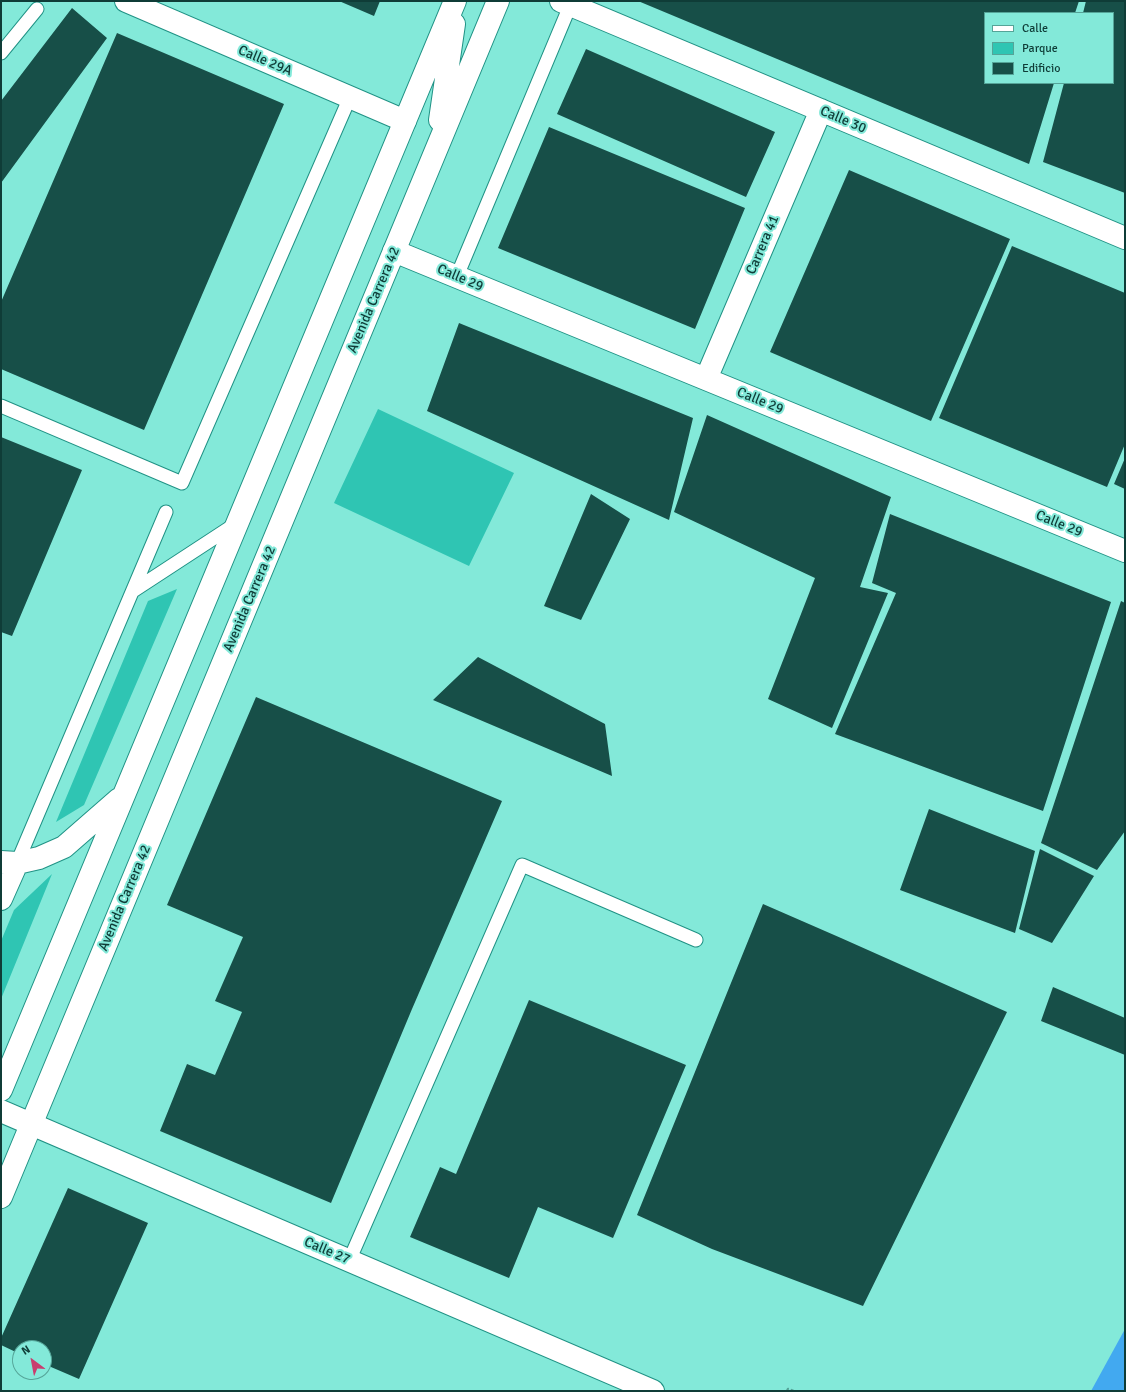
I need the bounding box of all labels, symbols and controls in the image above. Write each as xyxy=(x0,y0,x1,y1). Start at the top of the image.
legend xyxy=(984,12,1114,84)
text: Calle xyxy=(1022,21,1048,36)
text: Parque xyxy=(1022,41,1058,56)
street label: Calle 29A xyxy=(235,42,295,80)
text: Edificio xyxy=(1022,61,1060,76)
street label: Calle 30 xyxy=(817,103,869,137)
street label: Carrera 41 xyxy=(743,213,783,277)
street label: Avenida Carrera 42 xyxy=(344,245,404,355)
street label: Calle 29 xyxy=(434,261,486,295)
street label: Calle 29 xyxy=(734,384,786,418)
street label: Calle 29 xyxy=(1033,507,1085,541)
street label: Avenida Carrera 42 xyxy=(220,544,280,654)
street label: Avenida Carrera 42 xyxy=(95,843,155,953)
street label: Calle 27 xyxy=(301,1234,353,1268)
north arrow xyxy=(12,1340,52,1380)
text: N xyxy=(19,1343,33,1358)

